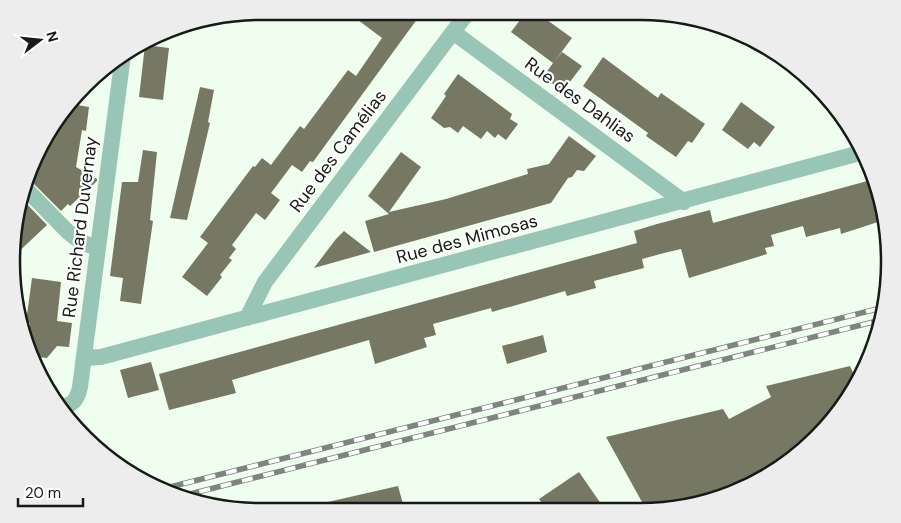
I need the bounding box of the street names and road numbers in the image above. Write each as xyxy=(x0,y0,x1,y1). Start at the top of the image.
street label: Rue des Dahlias xyxy=(520,52,640,148)
street label: Rue des Camélias xyxy=(284,85,392,217)
street label: Rue Richard Duvernay xyxy=(57,135,103,319)
street label: Rue des Mimosas xyxy=(394,209,540,269)

